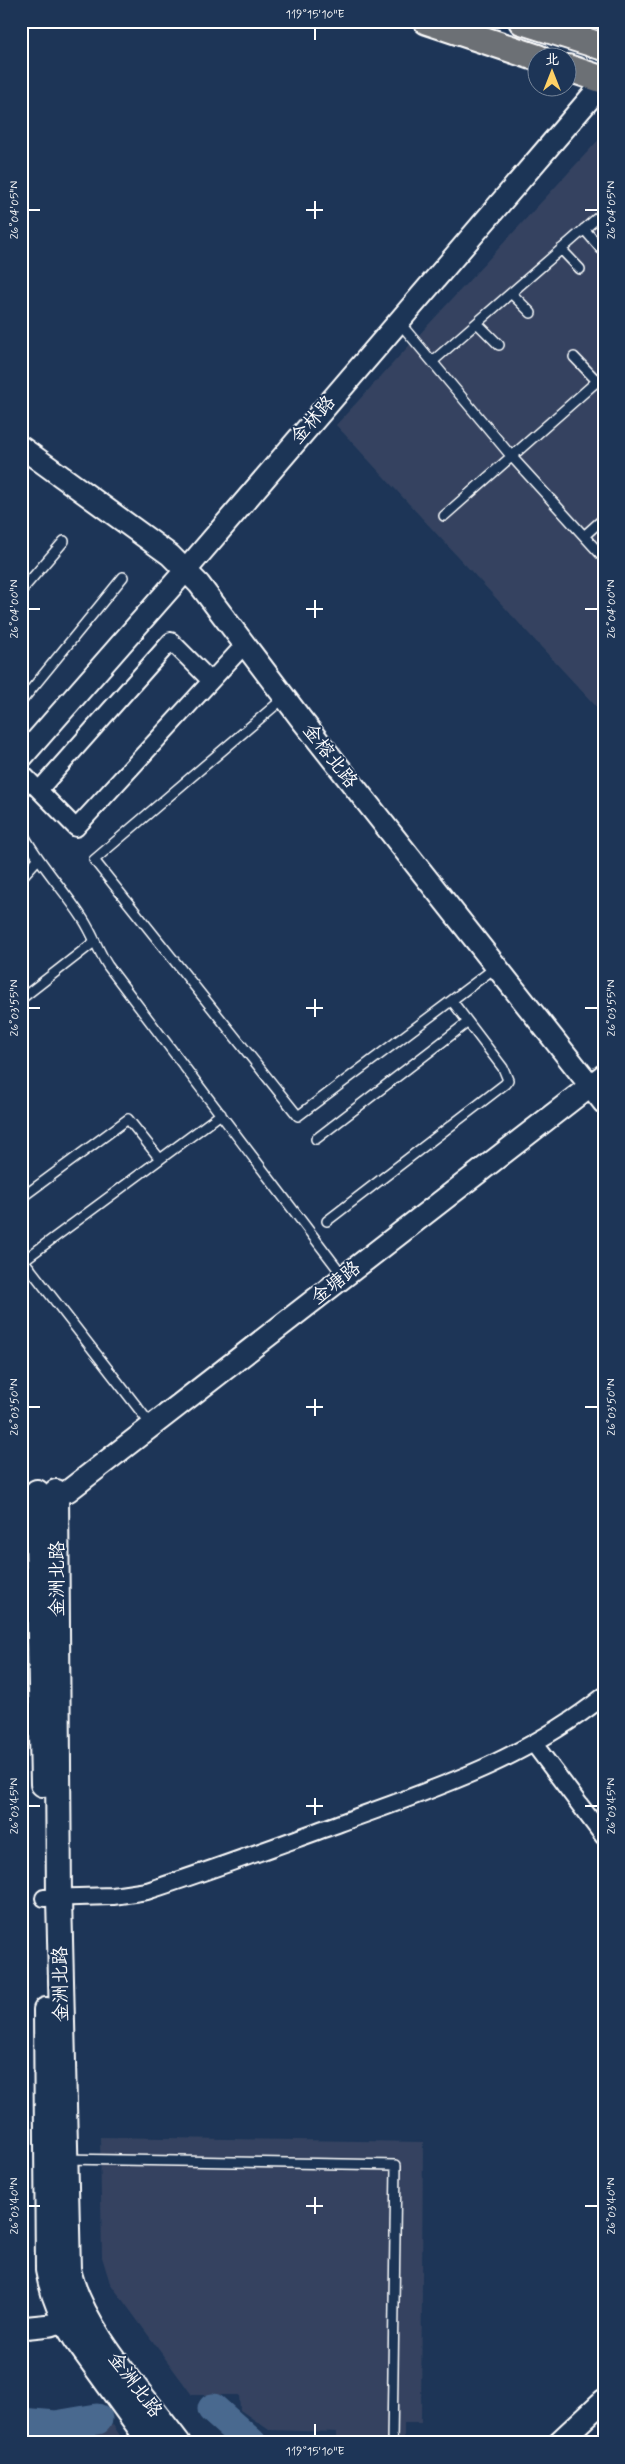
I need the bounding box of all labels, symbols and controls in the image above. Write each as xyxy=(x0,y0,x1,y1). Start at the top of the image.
text: 119°15'10"E xyxy=(286,7,344,23)
north arrow xyxy=(528,48,578,98)
text: 北 xyxy=(545,51,559,69)
text: 26°04'05"N xyxy=(7,181,23,239)
text: 26°04'05"N xyxy=(604,181,620,239)
street label: 金林路 xyxy=(285,390,341,450)
text: 26°04'00"N xyxy=(7,579,23,639)
text: 26°04'00"N xyxy=(604,579,620,639)
street label: 金榕北路 xyxy=(297,718,363,794)
text: 26°03'55"N xyxy=(7,980,23,1036)
text: 26°03'55"N xyxy=(604,980,620,1036)
street label: 金塘路 xyxy=(306,1256,366,1310)
text: 26°03'50"N xyxy=(7,1378,23,1436)
text: 26°03'50"N xyxy=(604,1378,620,1436)
street label: 金洲北路 xyxy=(45,1541,70,1617)
text: 26°03'45"N xyxy=(7,1778,23,1834)
text: 26°03'45"N xyxy=(604,1778,620,1834)
street label: 金洲北路 xyxy=(48,1946,74,2022)
text: 26°03'40"N xyxy=(7,2177,23,2235)
text: 26°03'40"N xyxy=(604,2177,620,2235)
street label: 金洲北路 xyxy=(102,2347,168,2423)
text: 119°15'10"E xyxy=(286,2444,344,2460)

